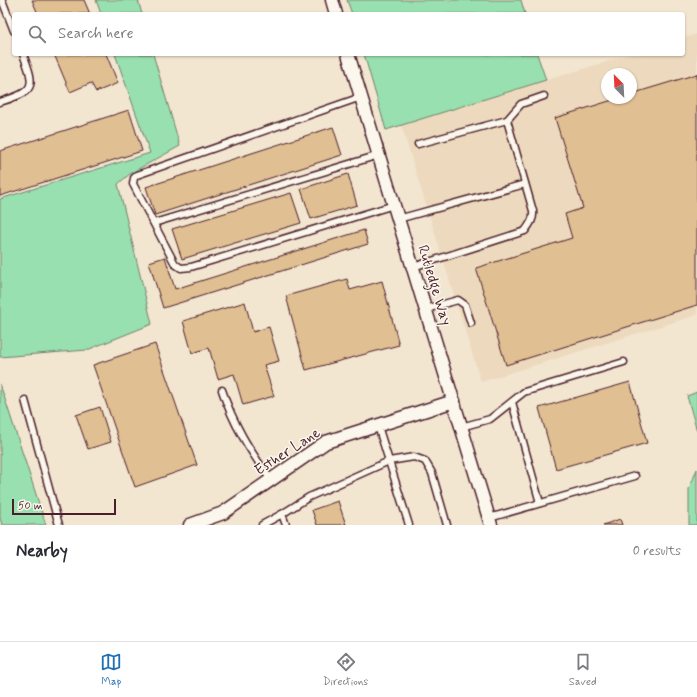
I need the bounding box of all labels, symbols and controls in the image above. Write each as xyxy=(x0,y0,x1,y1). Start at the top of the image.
search box xyxy=(12,12,685,56)
icon: search xyxy=(26,23,48,45)
text: Search here xyxy=(58,24,134,44)
north arrow xyxy=(601,68,637,104)
street label: Rutledge Way xyxy=(411,243,456,328)
street label: Esther Lane xyxy=(251,423,324,481)
scale bar xyxy=(12,497,116,516)
text: 50 m xyxy=(18,499,43,513)
text: Nearby xyxy=(16,540,68,562)
text: 0 results xyxy=(633,543,681,560)
tab: Map xyxy=(100,651,122,689)
tab: Directions xyxy=(323,651,368,689)
tab: Saved xyxy=(569,651,597,689)

